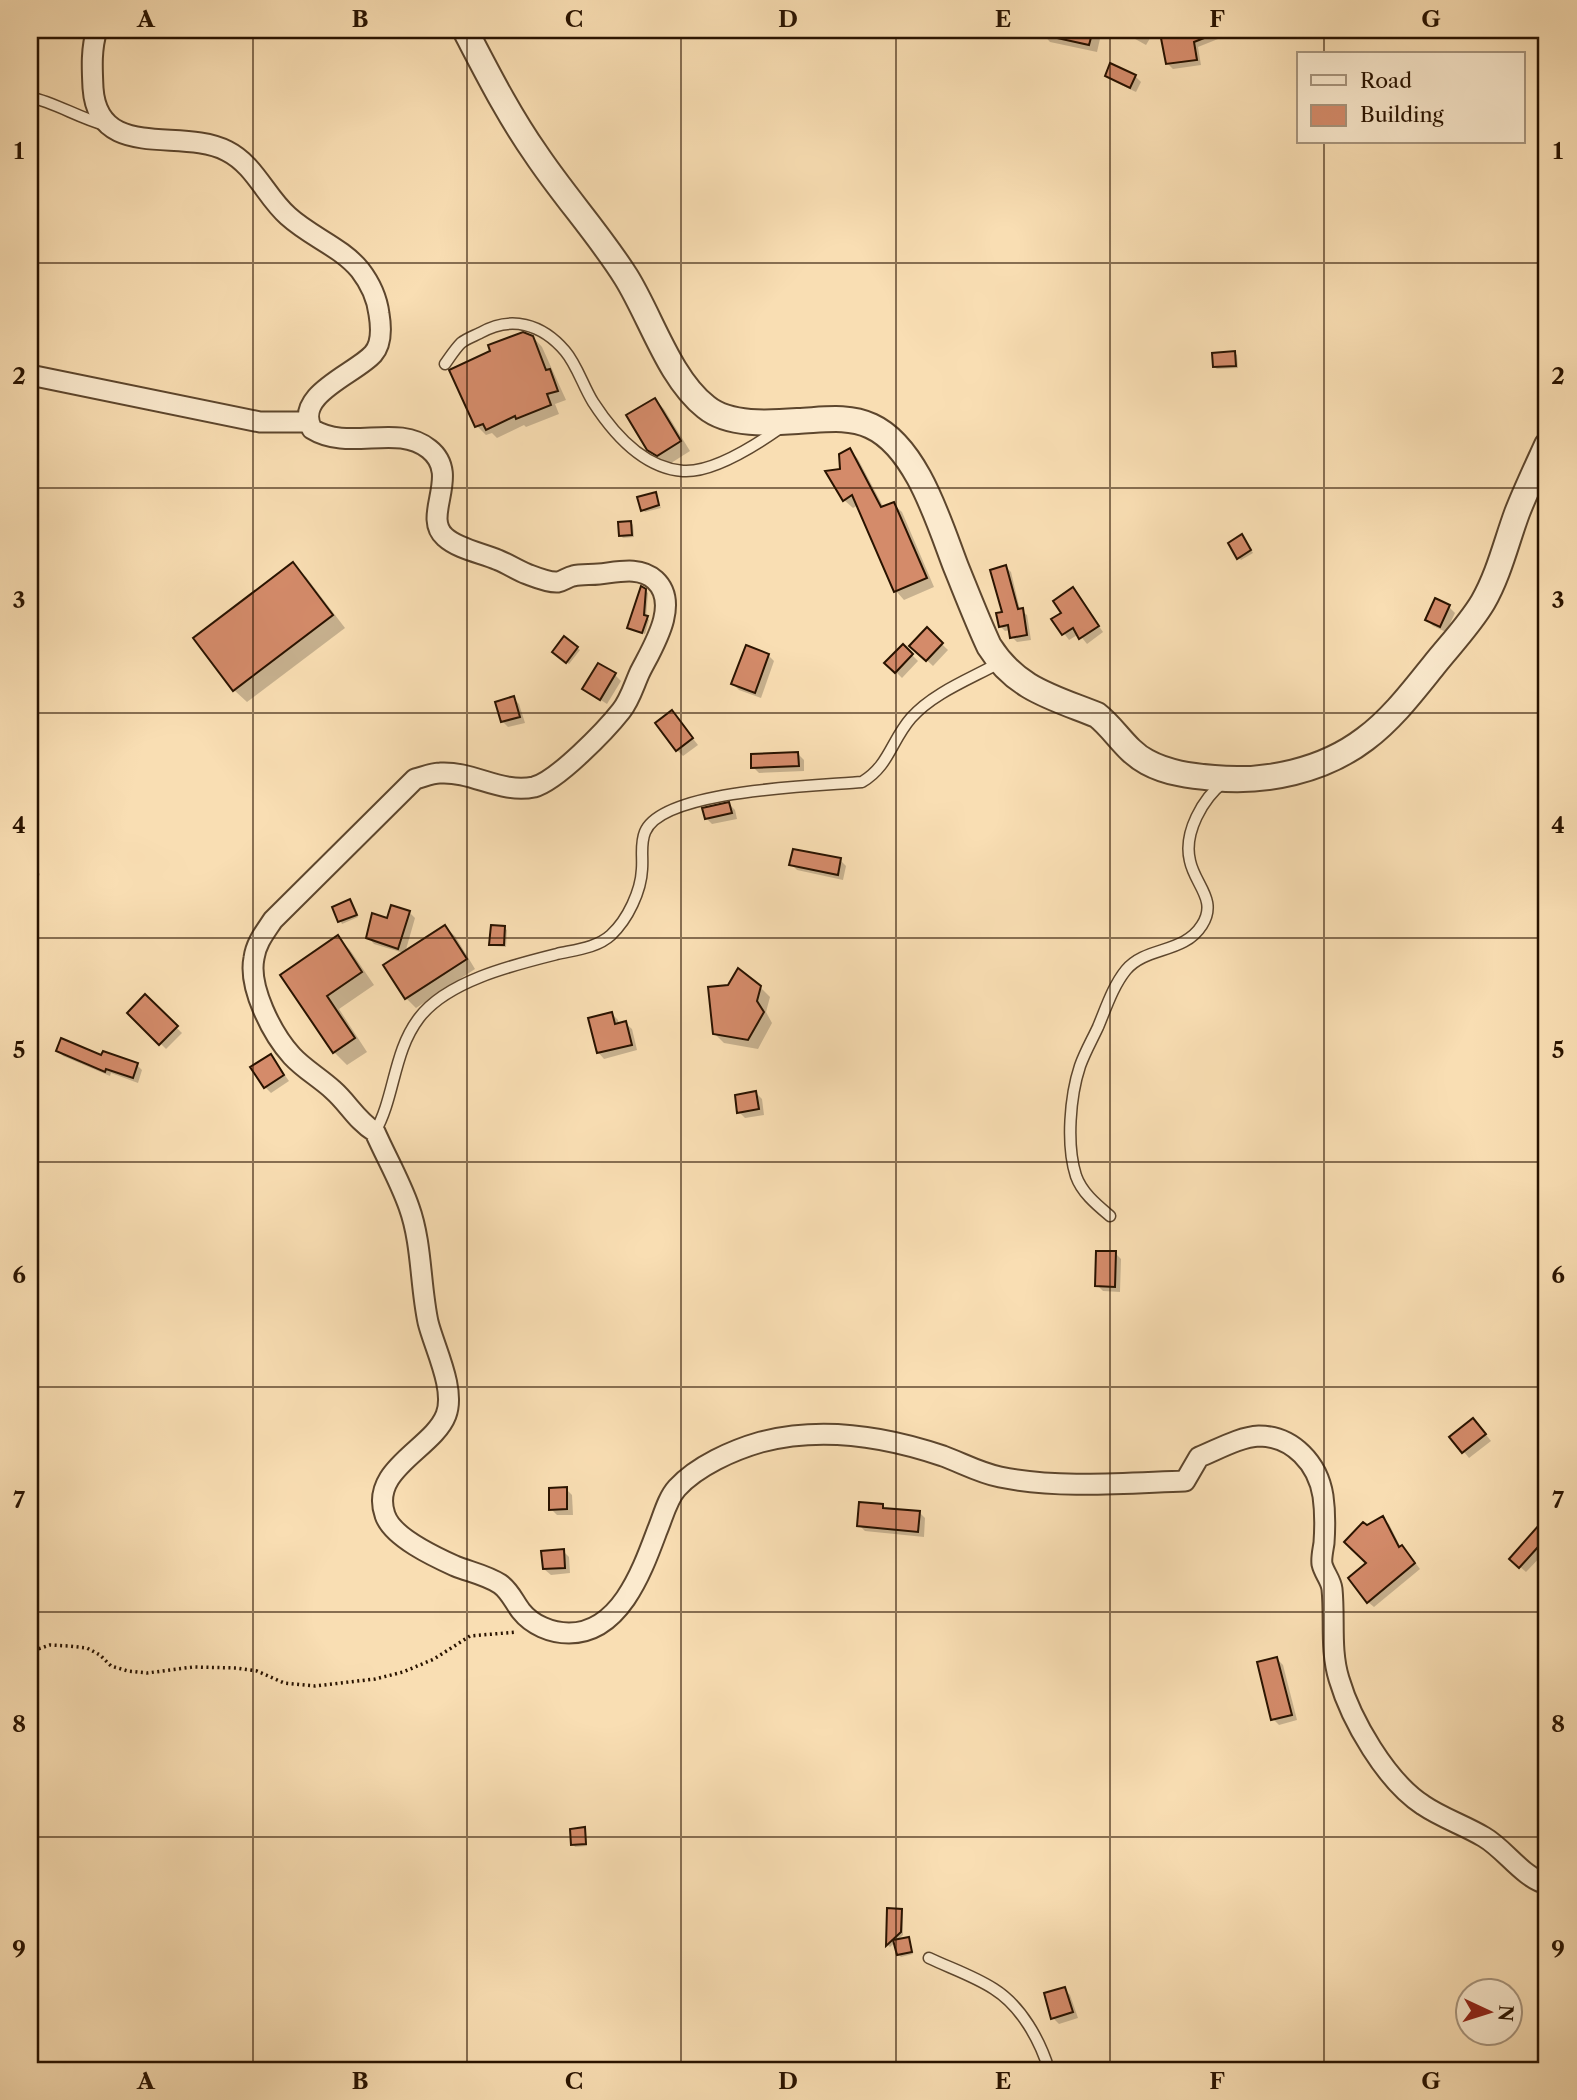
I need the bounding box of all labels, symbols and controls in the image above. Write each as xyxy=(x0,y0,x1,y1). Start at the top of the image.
text: A xyxy=(136,5,156,33)
text: B xyxy=(351,5,369,33)
text: C xyxy=(565,5,583,33)
text: D xyxy=(778,5,798,33)
text: E xyxy=(995,5,1011,33)
text: F xyxy=(1209,5,1225,33)
text: G xyxy=(1421,5,1441,33)
legend xyxy=(1297,52,1524,144)
text: Road xyxy=(1360,68,1412,93)
text: Building xyxy=(1360,102,1445,127)
text: 1 xyxy=(14,137,25,165)
text: 1 xyxy=(1553,137,1564,165)
text: 2 xyxy=(12,362,26,390)
text: 2 xyxy=(1551,362,1565,390)
text: 3 xyxy=(13,586,26,614)
text: 3 xyxy=(1552,586,1565,614)
text: 4 xyxy=(12,811,26,839)
text: 4 xyxy=(1551,811,1565,839)
text: 5 xyxy=(13,1036,25,1064)
text: 5 xyxy=(1552,1036,1564,1064)
text: 6 xyxy=(12,1261,26,1289)
text: 6 xyxy=(1551,1261,1565,1289)
text: 7 xyxy=(13,1486,25,1514)
text: 7 xyxy=(1552,1486,1564,1514)
text: 8 xyxy=(12,1710,26,1738)
text: 8 xyxy=(1551,1710,1565,1738)
text: 9 xyxy=(12,1935,26,1963)
text: 9 xyxy=(1551,1935,1565,1963)
north arrow xyxy=(1454,1978,1524,2048)
text: N xyxy=(1493,2004,1518,2022)
text: A xyxy=(136,2067,156,2095)
text: B xyxy=(351,2067,369,2095)
text: C xyxy=(565,2067,583,2095)
text: D xyxy=(778,2067,798,2095)
text: E xyxy=(995,2067,1011,2095)
text: F xyxy=(1209,2067,1225,2095)
text: G xyxy=(1421,2067,1441,2095)

